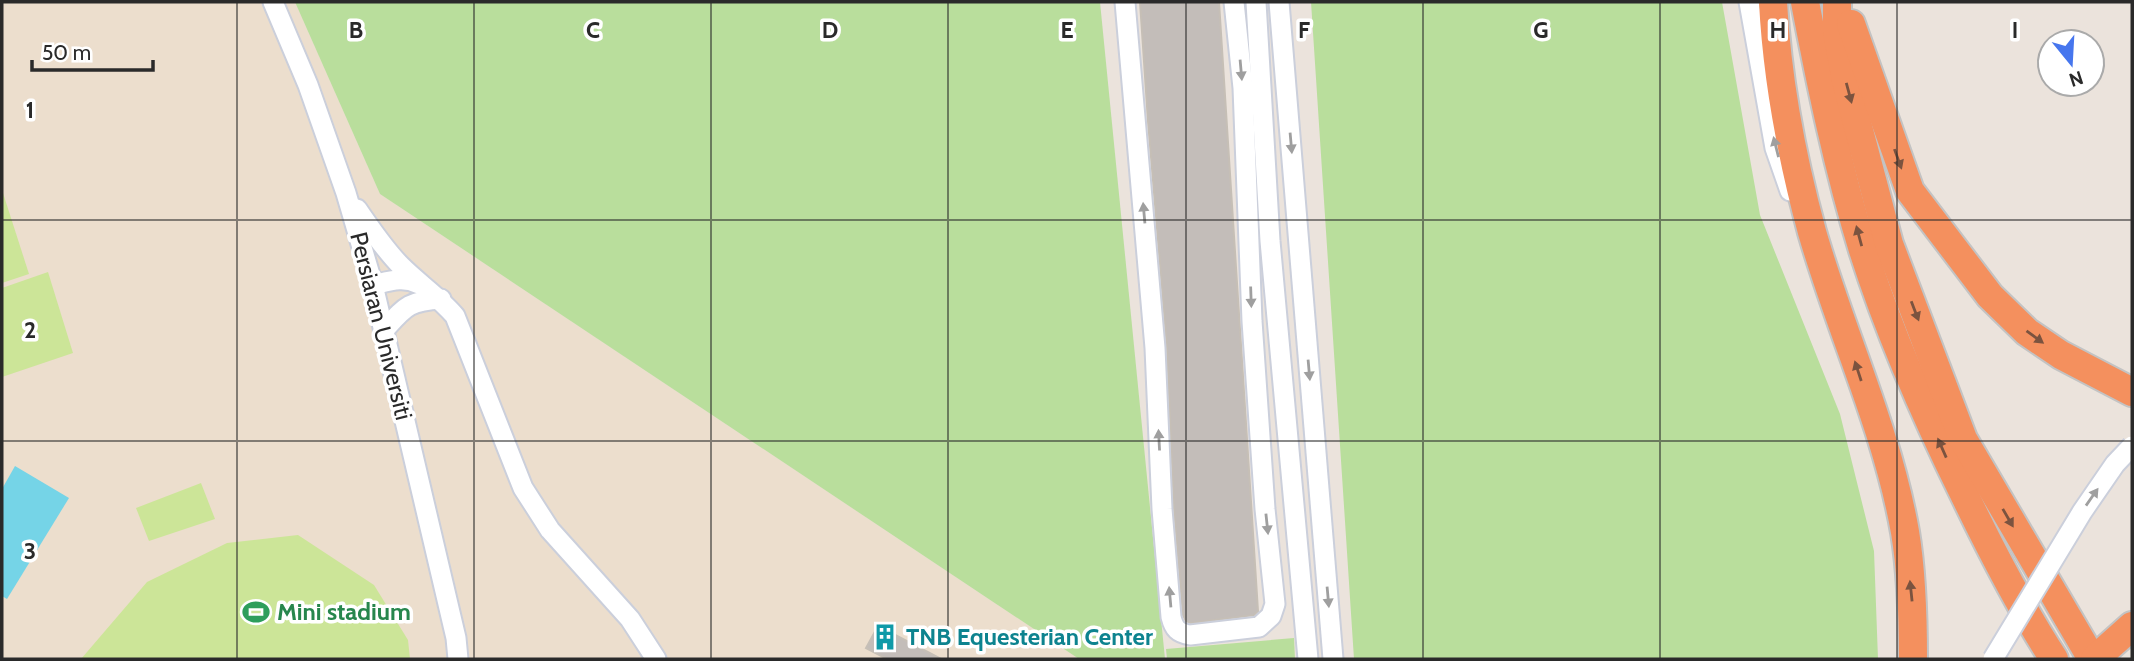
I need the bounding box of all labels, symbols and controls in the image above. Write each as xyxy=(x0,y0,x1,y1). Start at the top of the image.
text: B xyxy=(349,16,363,44)
text: C xyxy=(586,16,600,44)
text: D xyxy=(822,16,838,44)
text: E xyxy=(1060,16,1074,44)
text: F xyxy=(1298,16,1310,44)
text: G xyxy=(1533,16,1549,44)
text: H xyxy=(1770,16,1786,44)
text: I xyxy=(2012,16,2018,44)
scale bar xyxy=(32,28,152,72)
north arrow xyxy=(2036,28,2106,98)
text: 50 m xyxy=(42,40,91,65)
one-way arrow xyxy=(1236,59,1247,81)
text: N xyxy=(2066,66,2086,92)
one-way arrow xyxy=(1845,83,1855,104)
text: 1 xyxy=(26,96,34,124)
one-way arrow xyxy=(1286,132,1297,154)
one-way arrow xyxy=(1770,136,1781,158)
one-way arrow xyxy=(1893,148,1904,169)
one-way arrow xyxy=(1138,202,1149,224)
one-way arrow xyxy=(1853,225,1864,247)
street label: Persiaran Universiti xyxy=(344,229,419,423)
one-way arrow xyxy=(1245,286,1256,308)
one-way arrow xyxy=(1909,301,1920,322)
text: 2 xyxy=(24,316,36,344)
one-way arrow xyxy=(2026,330,2044,344)
one-way arrow xyxy=(1304,359,1315,381)
one-way arrow xyxy=(1853,360,1863,381)
one-way arrow xyxy=(1153,429,1164,451)
one-way arrow xyxy=(1936,438,1948,458)
one-way arrow xyxy=(2086,487,2099,506)
one-way arrow xyxy=(2002,508,2014,528)
one-way arrow xyxy=(1261,513,1272,535)
text: 3 xyxy=(24,537,36,565)
one-way arrow xyxy=(1905,580,1916,602)
one-way arrow xyxy=(1164,586,1175,608)
one-way arrow xyxy=(1322,586,1333,608)
sports icon: Mini stadium xyxy=(241,597,271,627)
place label: Mini stadium xyxy=(277,597,411,626)
building icon: TNB Equesterian Center xyxy=(870,622,900,652)
place label: TNB Equesterian Center xyxy=(906,622,1153,651)

